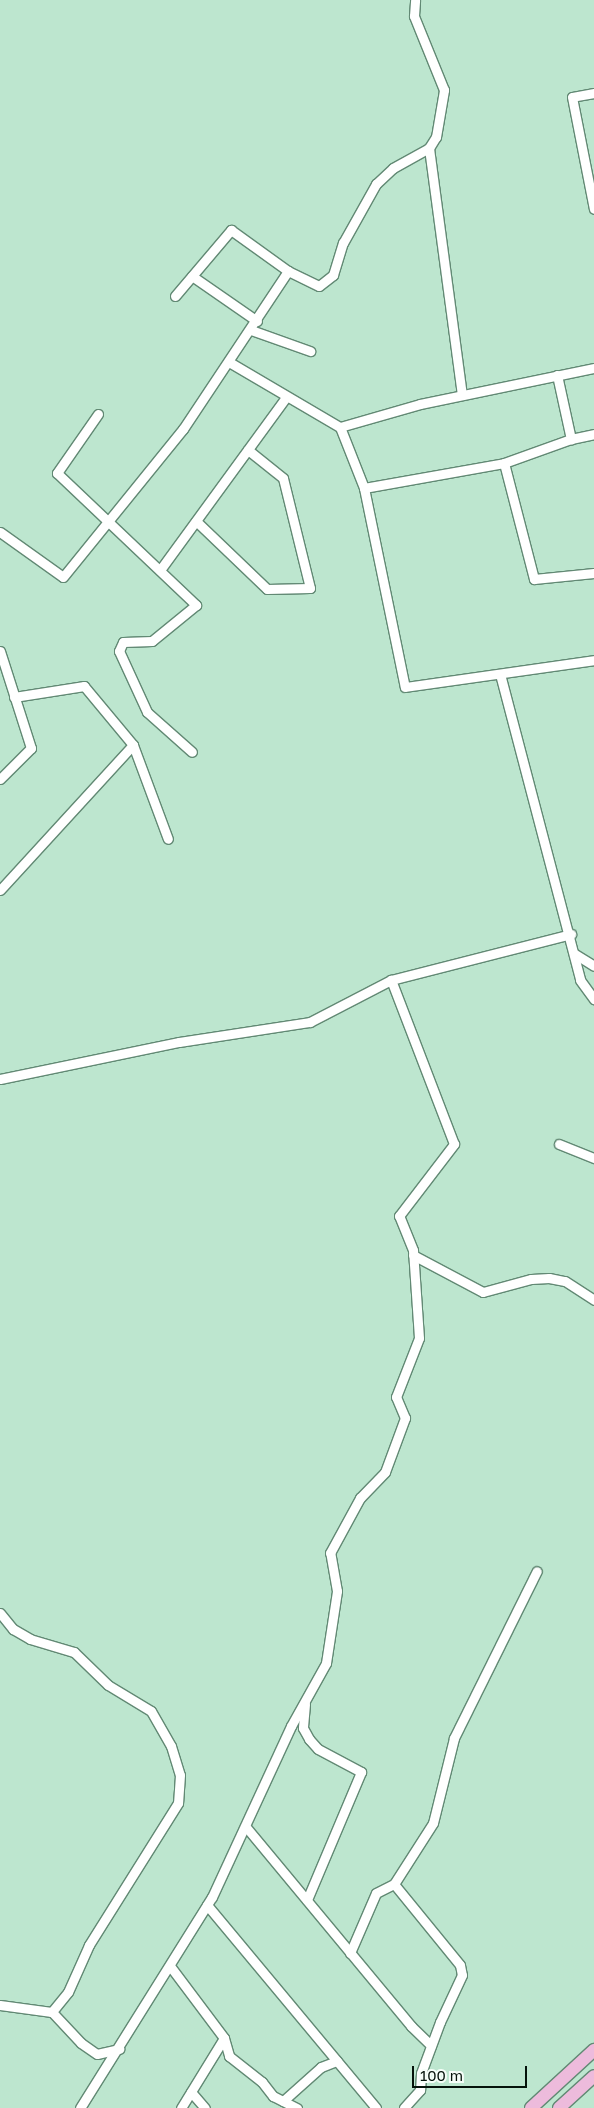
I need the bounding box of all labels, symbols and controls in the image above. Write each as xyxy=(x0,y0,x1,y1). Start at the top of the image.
scale bar xyxy=(414,2056,529,2088)
text: 100 m xyxy=(420,2066,463,2084)

